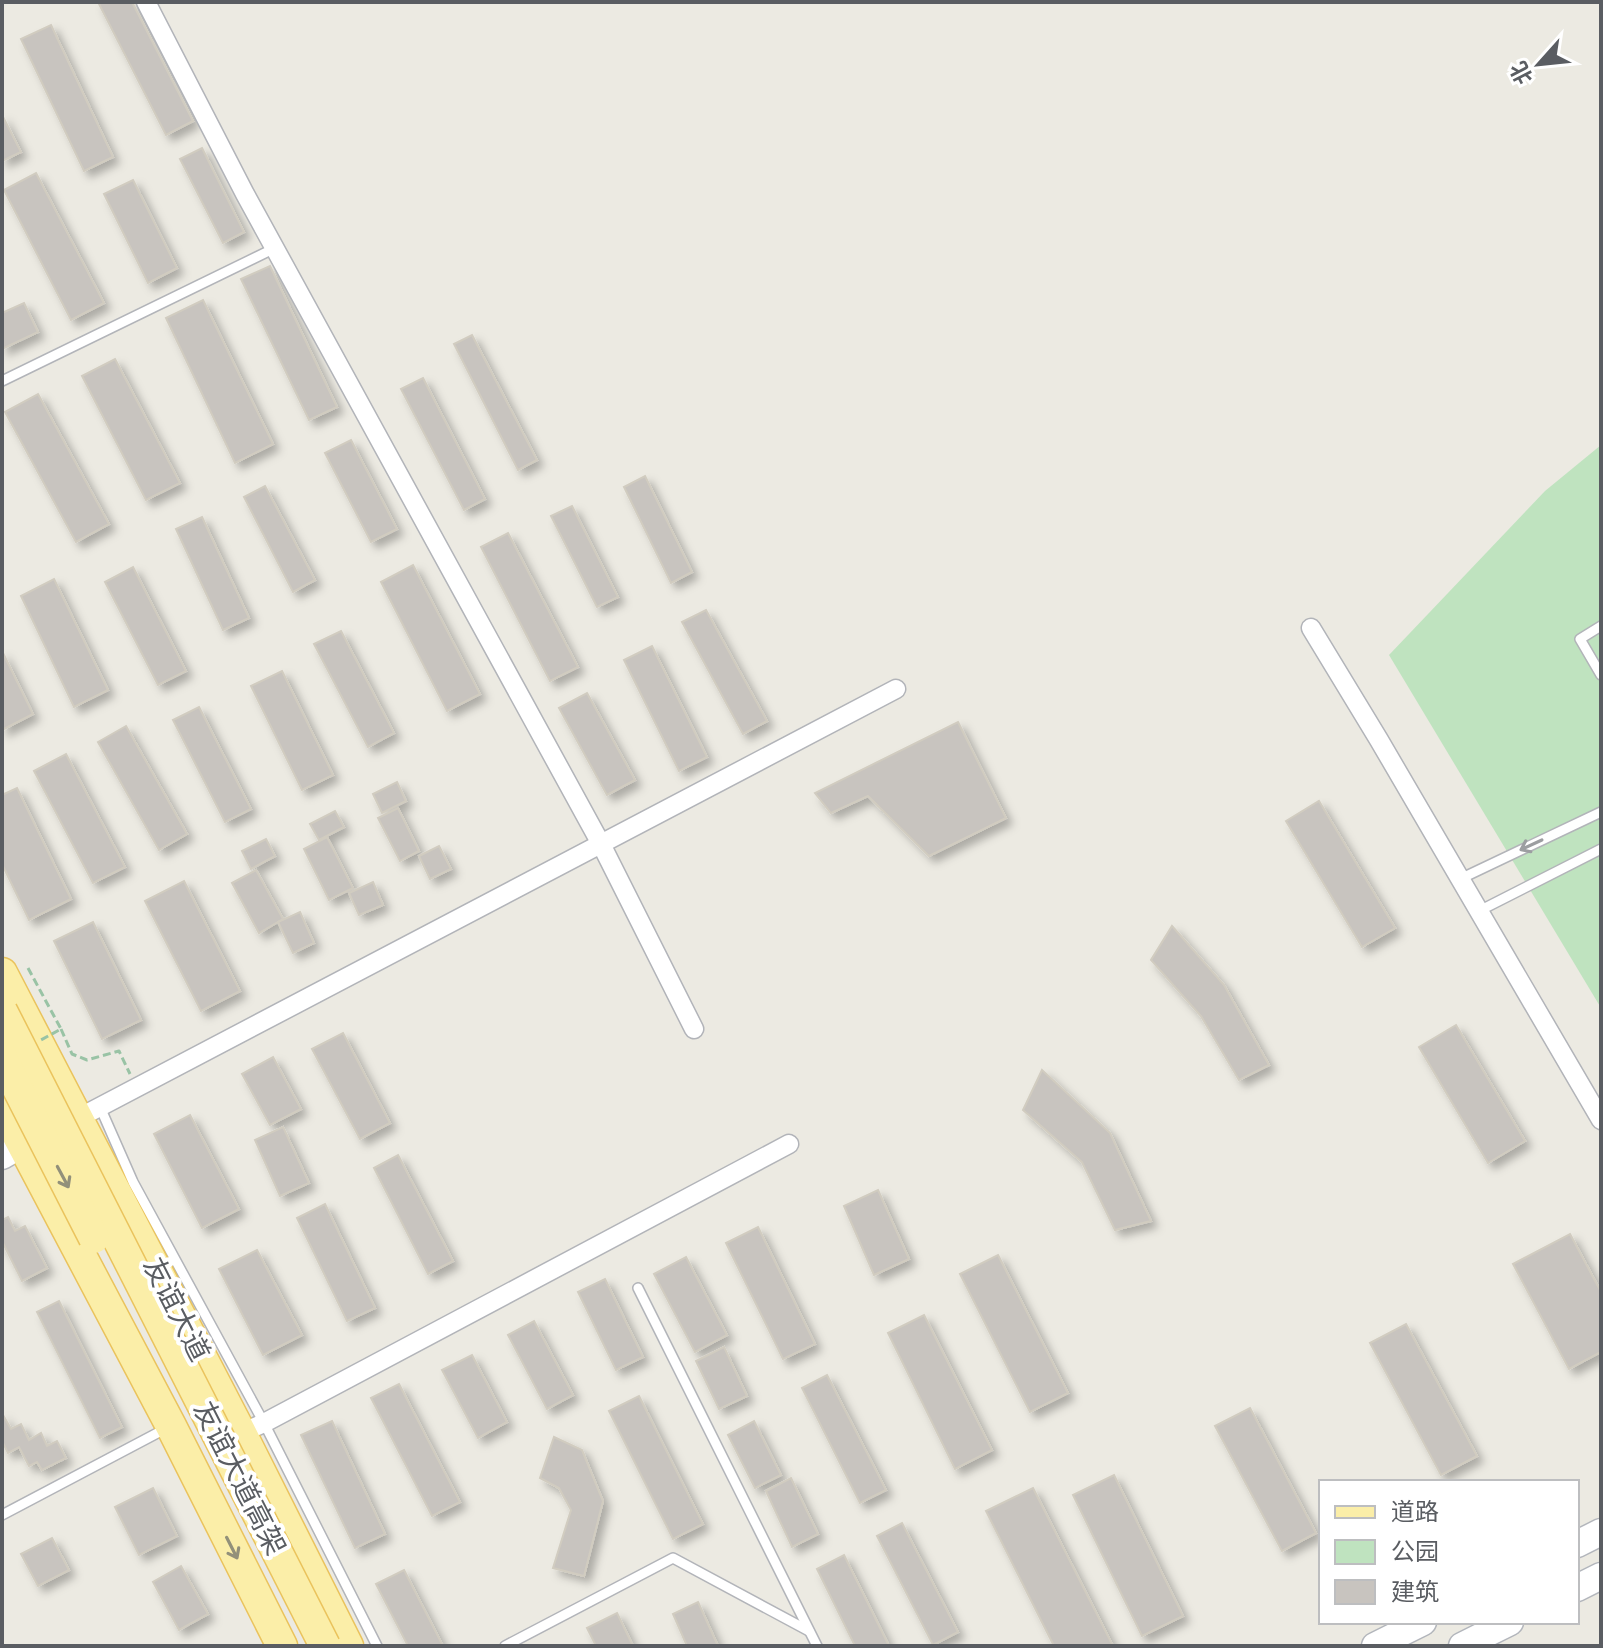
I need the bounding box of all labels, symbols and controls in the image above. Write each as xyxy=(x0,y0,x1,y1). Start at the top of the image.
north arrow xyxy=(1499,24,1579,104)
text: 北 xyxy=(1505,57,1539,89)
one-way arrow xyxy=(1519,838,1543,853)
one-way arrow xyxy=(55,1165,71,1189)
street label: 友谊大道 xyxy=(136,1251,218,1367)
street label: 友谊大道高架 xyxy=(187,1395,293,1561)
legend xyxy=(1319,1480,1579,1624)
text: 道路 xyxy=(1391,1497,1439,1526)
one-way arrow xyxy=(225,1535,241,1559)
text: 公园 xyxy=(1391,1537,1439,1566)
text: 建筑 xyxy=(1391,1577,1439,1606)

